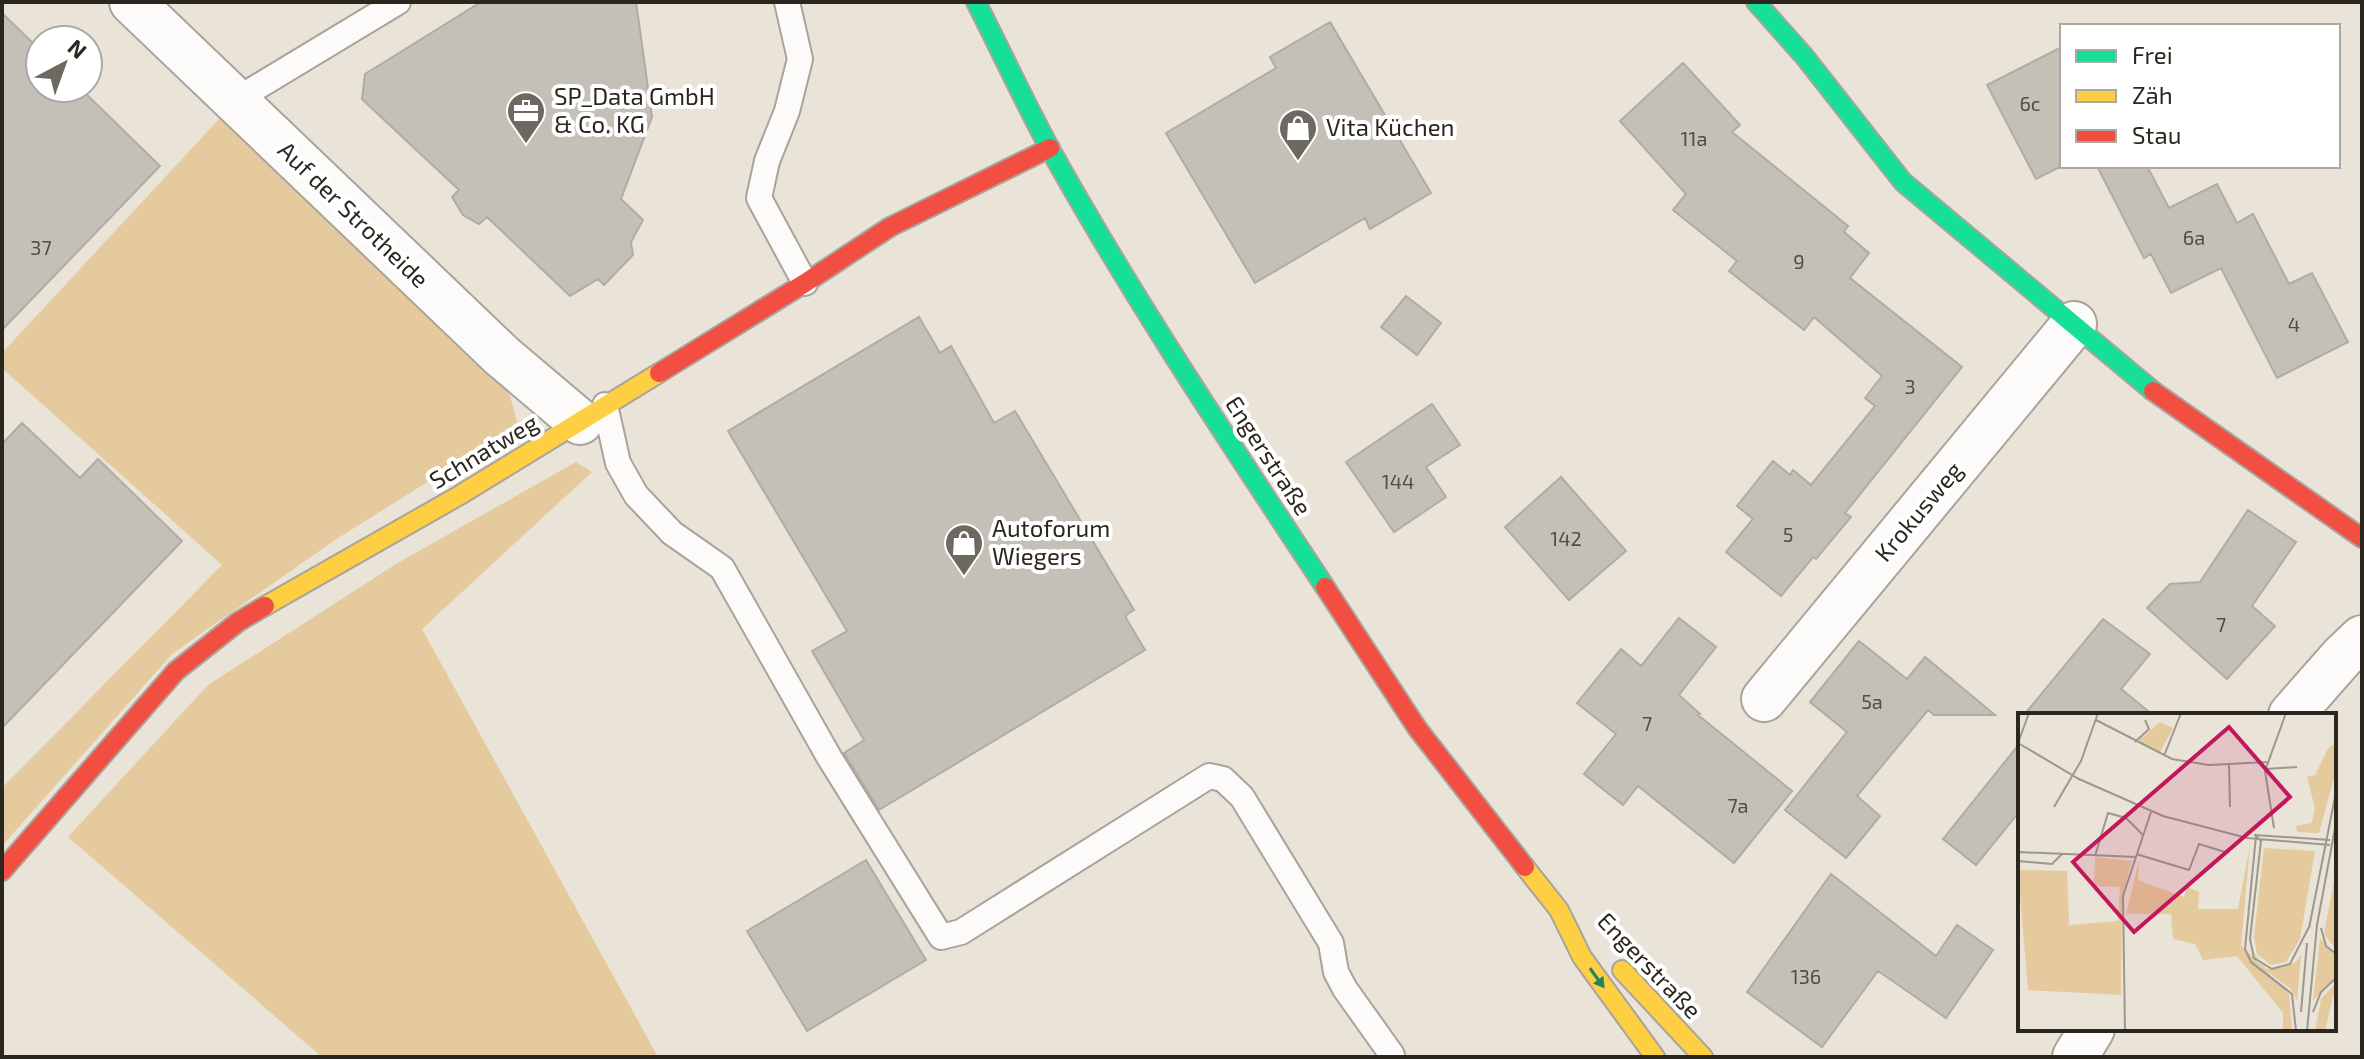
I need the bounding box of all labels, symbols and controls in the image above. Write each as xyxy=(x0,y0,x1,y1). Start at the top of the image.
north arrow xyxy=(24,24,104,104)
legend xyxy=(2060,24,2340,168)
text: N xyxy=(63,33,92,63)
text: Frei xyxy=(2132,40,2173,69)
text: Zäh xyxy=(2132,80,2173,109)
place label: SP_Data GmbH & Co. KG xyxy=(554,81,715,138)
office icon: SP_Data GmbH & Co. KG xyxy=(505,90,547,145)
house number: 6c xyxy=(2019,91,2041,115)
shop icon: Vita Küchen xyxy=(1277,107,1319,162)
place label: Vita Küchen xyxy=(1326,112,1455,141)
text: Stau xyxy=(2132,120,2181,149)
house number: 11a xyxy=(1681,126,1707,150)
street label: Auf der Strotheide xyxy=(273,135,435,293)
house number: 6a xyxy=(2183,225,2205,249)
house number: 37 xyxy=(30,235,52,259)
house number: 9 xyxy=(1793,249,1805,273)
house number: 4 xyxy=(2288,312,2300,336)
house number: 3 xyxy=(1904,374,1916,398)
street label: Engerstraße xyxy=(1220,390,1319,520)
street label: Schnatweg xyxy=(424,407,543,494)
street label: Krokusweg xyxy=(1868,455,1968,567)
house number: 144 xyxy=(1382,469,1414,493)
place label: Autoforum Wiegers xyxy=(992,513,1110,570)
shop icon: Autoforum Wiegers xyxy=(943,522,985,577)
house number: 5 xyxy=(1783,522,1793,546)
house number: 142 xyxy=(1550,526,1582,550)
house number: 7 xyxy=(2216,612,2226,636)
house number: 5a xyxy=(1861,689,1883,713)
house number: 7 xyxy=(1642,711,1652,735)
inset map xyxy=(2018,713,2336,1031)
house number: 7a xyxy=(1727,793,1749,817)
street label: Engerstraße xyxy=(1592,906,1708,1024)
house number: 136 xyxy=(1791,964,1821,988)
one-way arrow xyxy=(1589,968,1605,988)

